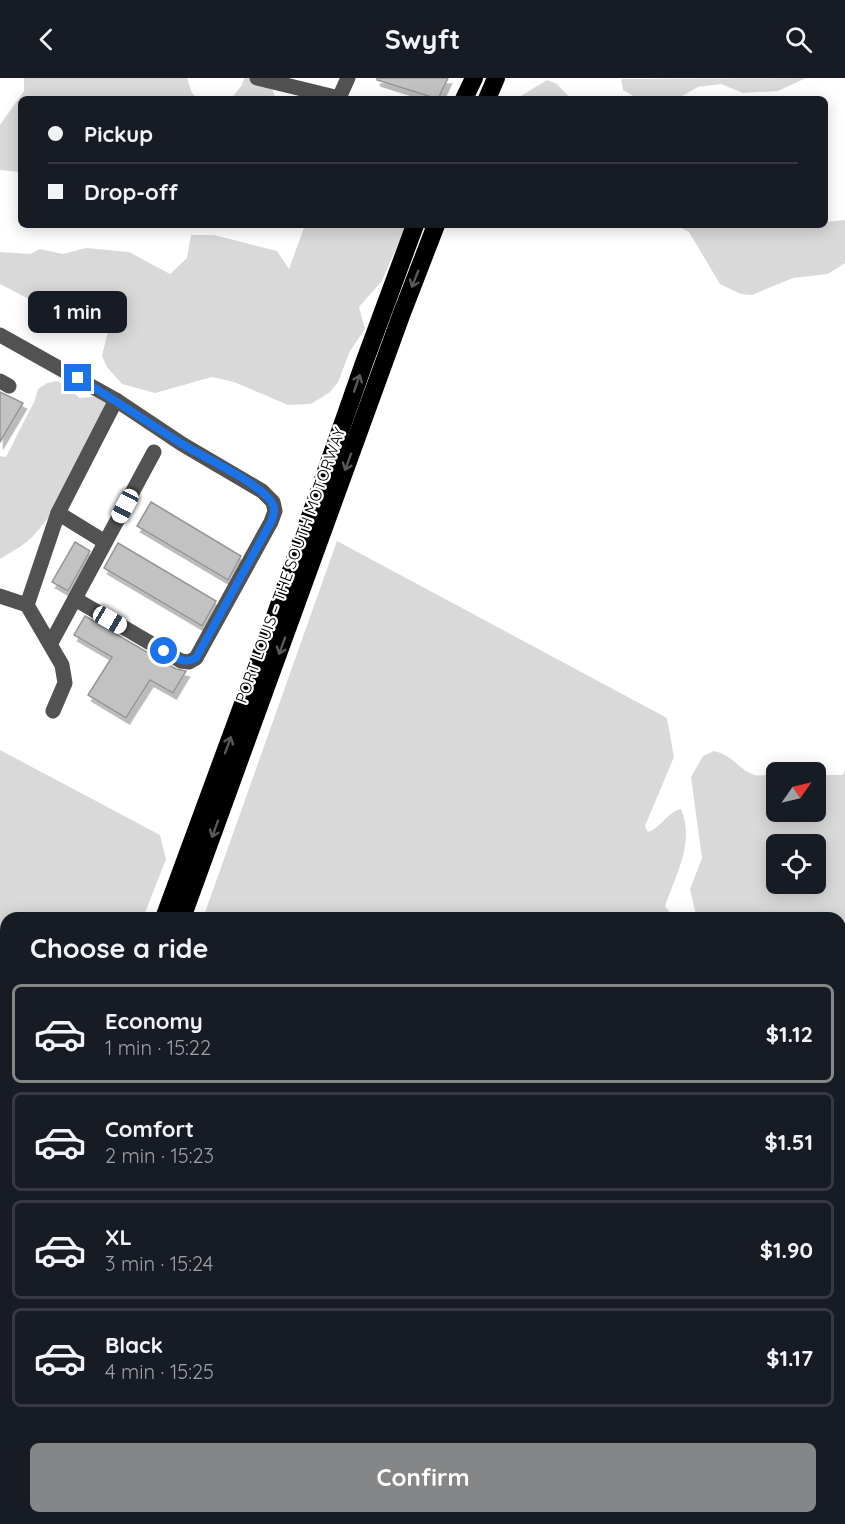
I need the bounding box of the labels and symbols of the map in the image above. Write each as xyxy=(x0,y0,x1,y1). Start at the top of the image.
one-way arrow xyxy=(409,270,420,288)
callout: 1 min xyxy=(28,291,128,333)
route end xyxy=(64,364,91,391)
one-way arrow xyxy=(352,374,363,393)
street label: PORT LOUIS – THE SOUTH MOTORWAY xyxy=(231,424,349,706)
one-way arrow xyxy=(341,453,352,471)
car xyxy=(109,486,141,526)
car xyxy=(90,603,130,637)
one-way arrow xyxy=(275,636,286,655)
route start xyxy=(150,637,177,664)
one-way arrow xyxy=(223,736,234,755)
north arrow xyxy=(766,762,826,822)
one-way arrow xyxy=(209,819,220,838)

